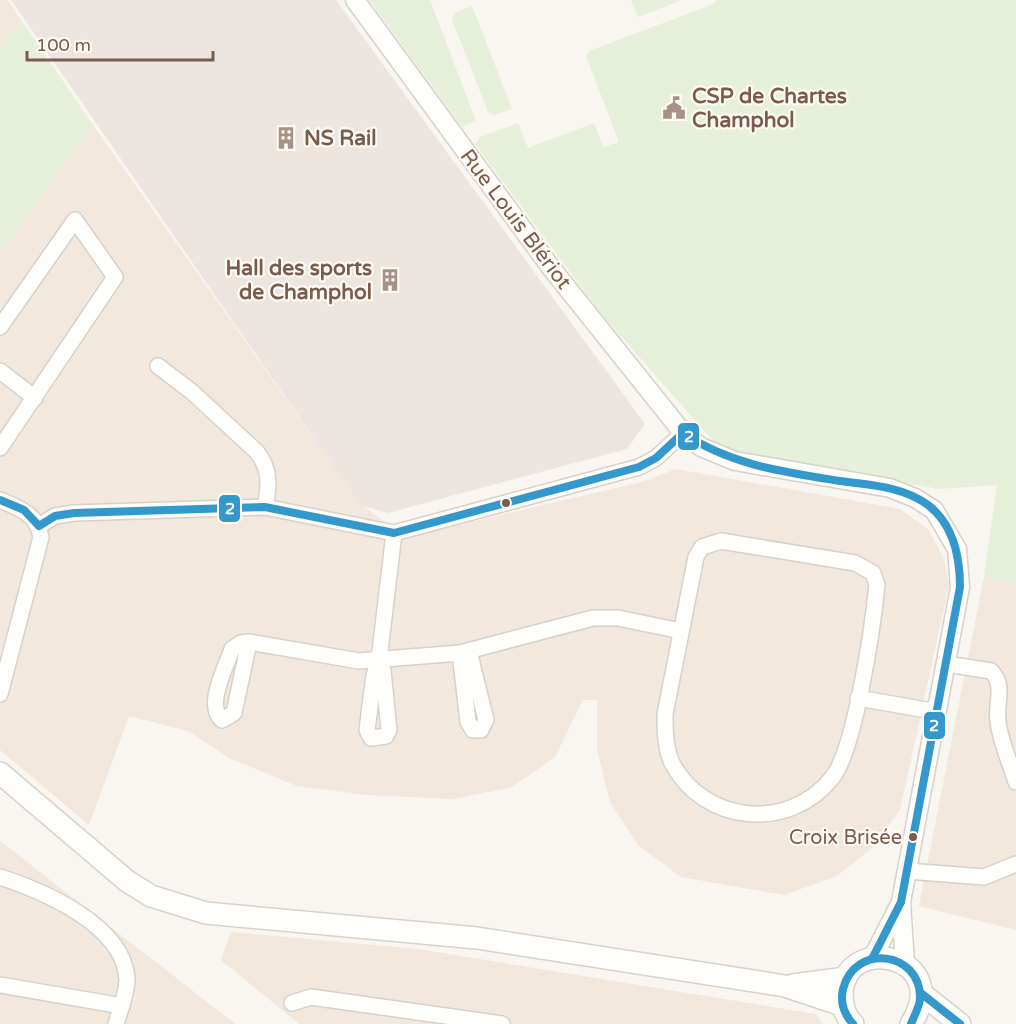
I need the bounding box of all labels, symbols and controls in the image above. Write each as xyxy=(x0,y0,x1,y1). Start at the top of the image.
scale bar xyxy=(27,24,213,62)
text: 100 m xyxy=(36,34,91,56)
place label: CSP de Chartes Champhol xyxy=(692,84,847,133)
public building icon: CSP de Chartes Champhol xyxy=(661,95,687,121)
building icon: NS Rail xyxy=(273,125,299,151)
place label: NS Rail xyxy=(304,126,376,151)
street label: Rue Louis Blériot xyxy=(455,144,576,294)
place label: Hall des sports de Champhol xyxy=(226,256,372,305)
building icon: Hall des sports de Champhol xyxy=(377,267,403,293)
line badge: 2 xyxy=(677,422,700,451)
text: 2 xyxy=(684,427,694,447)
line badge: 2 xyxy=(218,494,241,523)
unlabelled marker xyxy=(500,497,512,509)
text: 2 xyxy=(225,499,235,519)
line badge: 2 xyxy=(923,711,946,740)
text: 2 xyxy=(929,716,939,736)
place label: Croix Brisée xyxy=(789,826,902,850)
marker: Croix Brisée xyxy=(907,831,919,843)

